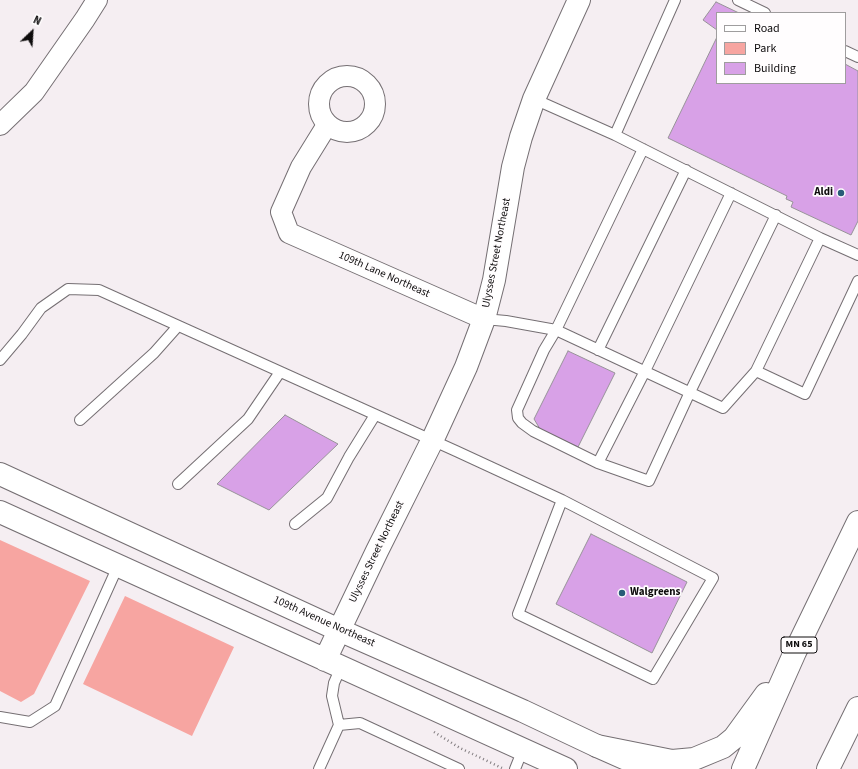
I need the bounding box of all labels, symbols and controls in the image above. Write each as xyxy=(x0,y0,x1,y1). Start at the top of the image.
north arrow xyxy=(12,12,52,52)
text: N xyxy=(31,12,44,29)
legend xyxy=(716,12,846,84)
text: Road xyxy=(754,20,780,37)
text: Park xyxy=(754,40,776,57)
text: Building xyxy=(754,60,796,77)
place label: Aldi xyxy=(814,186,833,200)
marker: Aldi xyxy=(836,188,846,198)
street label: Ulysses Street Northeast xyxy=(480,197,514,309)
street label: 109th Lane Northeast xyxy=(336,249,432,301)
street label: Ulysses Street Northeast xyxy=(347,499,407,605)
place label: Walgreens xyxy=(630,586,680,600)
marker: Walgreens xyxy=(617,588,627,598)
street label: 109th Avenue Northeast xyxy=(271,594,377,650)
road number: MN 65 xyxy=(781,637,817,653)

